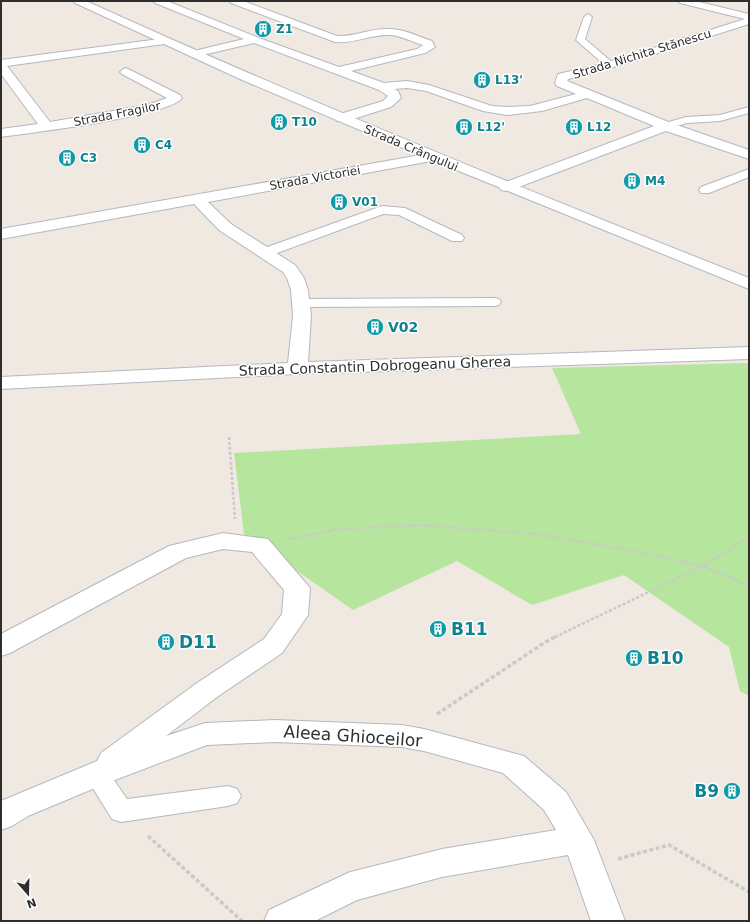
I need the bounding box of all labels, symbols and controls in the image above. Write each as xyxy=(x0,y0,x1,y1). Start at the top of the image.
building icon: Z1 xyxy=(253,19,273,39)
place label: Z1 xyxy=(276,22,293,36)
street label: Strada Nichita Stănescu xyxy=(571,26,713,82)
building icon: L13' xyxy=(472,70,492,90)
place label: L13' xyxy=(495,73,523,87)
street label: Strada Fragilor xyxy=(72,99,162,129)
building icon: T10 xyxy=(269,112,289,132)
place label: T10 xyxy=(292,115,317,129)
building icon: L12' xyxy=(454,117,474,137)
building icon: L12 xyxy=(564,117,584,137)
place label: L12' xyxy=(477,120,505,134)
place label: L12 xyxy=(587,120,611,134)
street label: Strada Crângului xyxy=(362,122,460,174)
building icon: C4 xyxy=(132,135,152,155)
place label: C4 xyxy=(155,138,172,152)
building icon: C3 xyxy=(57,148,77,168)
place label: C3 xyxy=(80,151,97,165)
street label: Strada Victoriei xyxy=(268,163,362,193)
building icon: M4 xyxy=(622,171,642,191)
place label: M4 xyxy=(645,174,665,188)
building icon: V01 xyxy=(329,192,349,212)
place label: V01 xyxy=(352,195,378,209)
building icon: V02 xyxy=(365,317,385,337)
place label: V02 xyxy=(388,319,418,335)
street label: Strada Constantin Dobrogeanu Gherea xyxy=(239,353,511,379)
building icon: B11 xyxy=(428,619,448,639)
place label: B11 xyxy=(451,619,488,639)
building icon: D11 xyxy=(156,632,176,652)
place label: D11 xyxy=(179,632,217,652)
building icon: B10 xyxy=(624,648,644,668)
place label: B10 xyxy=(647,648,684,668)
street label: Aleea Ghioceilor xyxy=(283,721,423,751)
place label: B9 xyxy=(694,781,719,801)
building icon: B9 xyxy=(722,781,742,801)
north arrow xyxy=(8,874,48,914)
text: N xyxy=(25,895,38,911)

